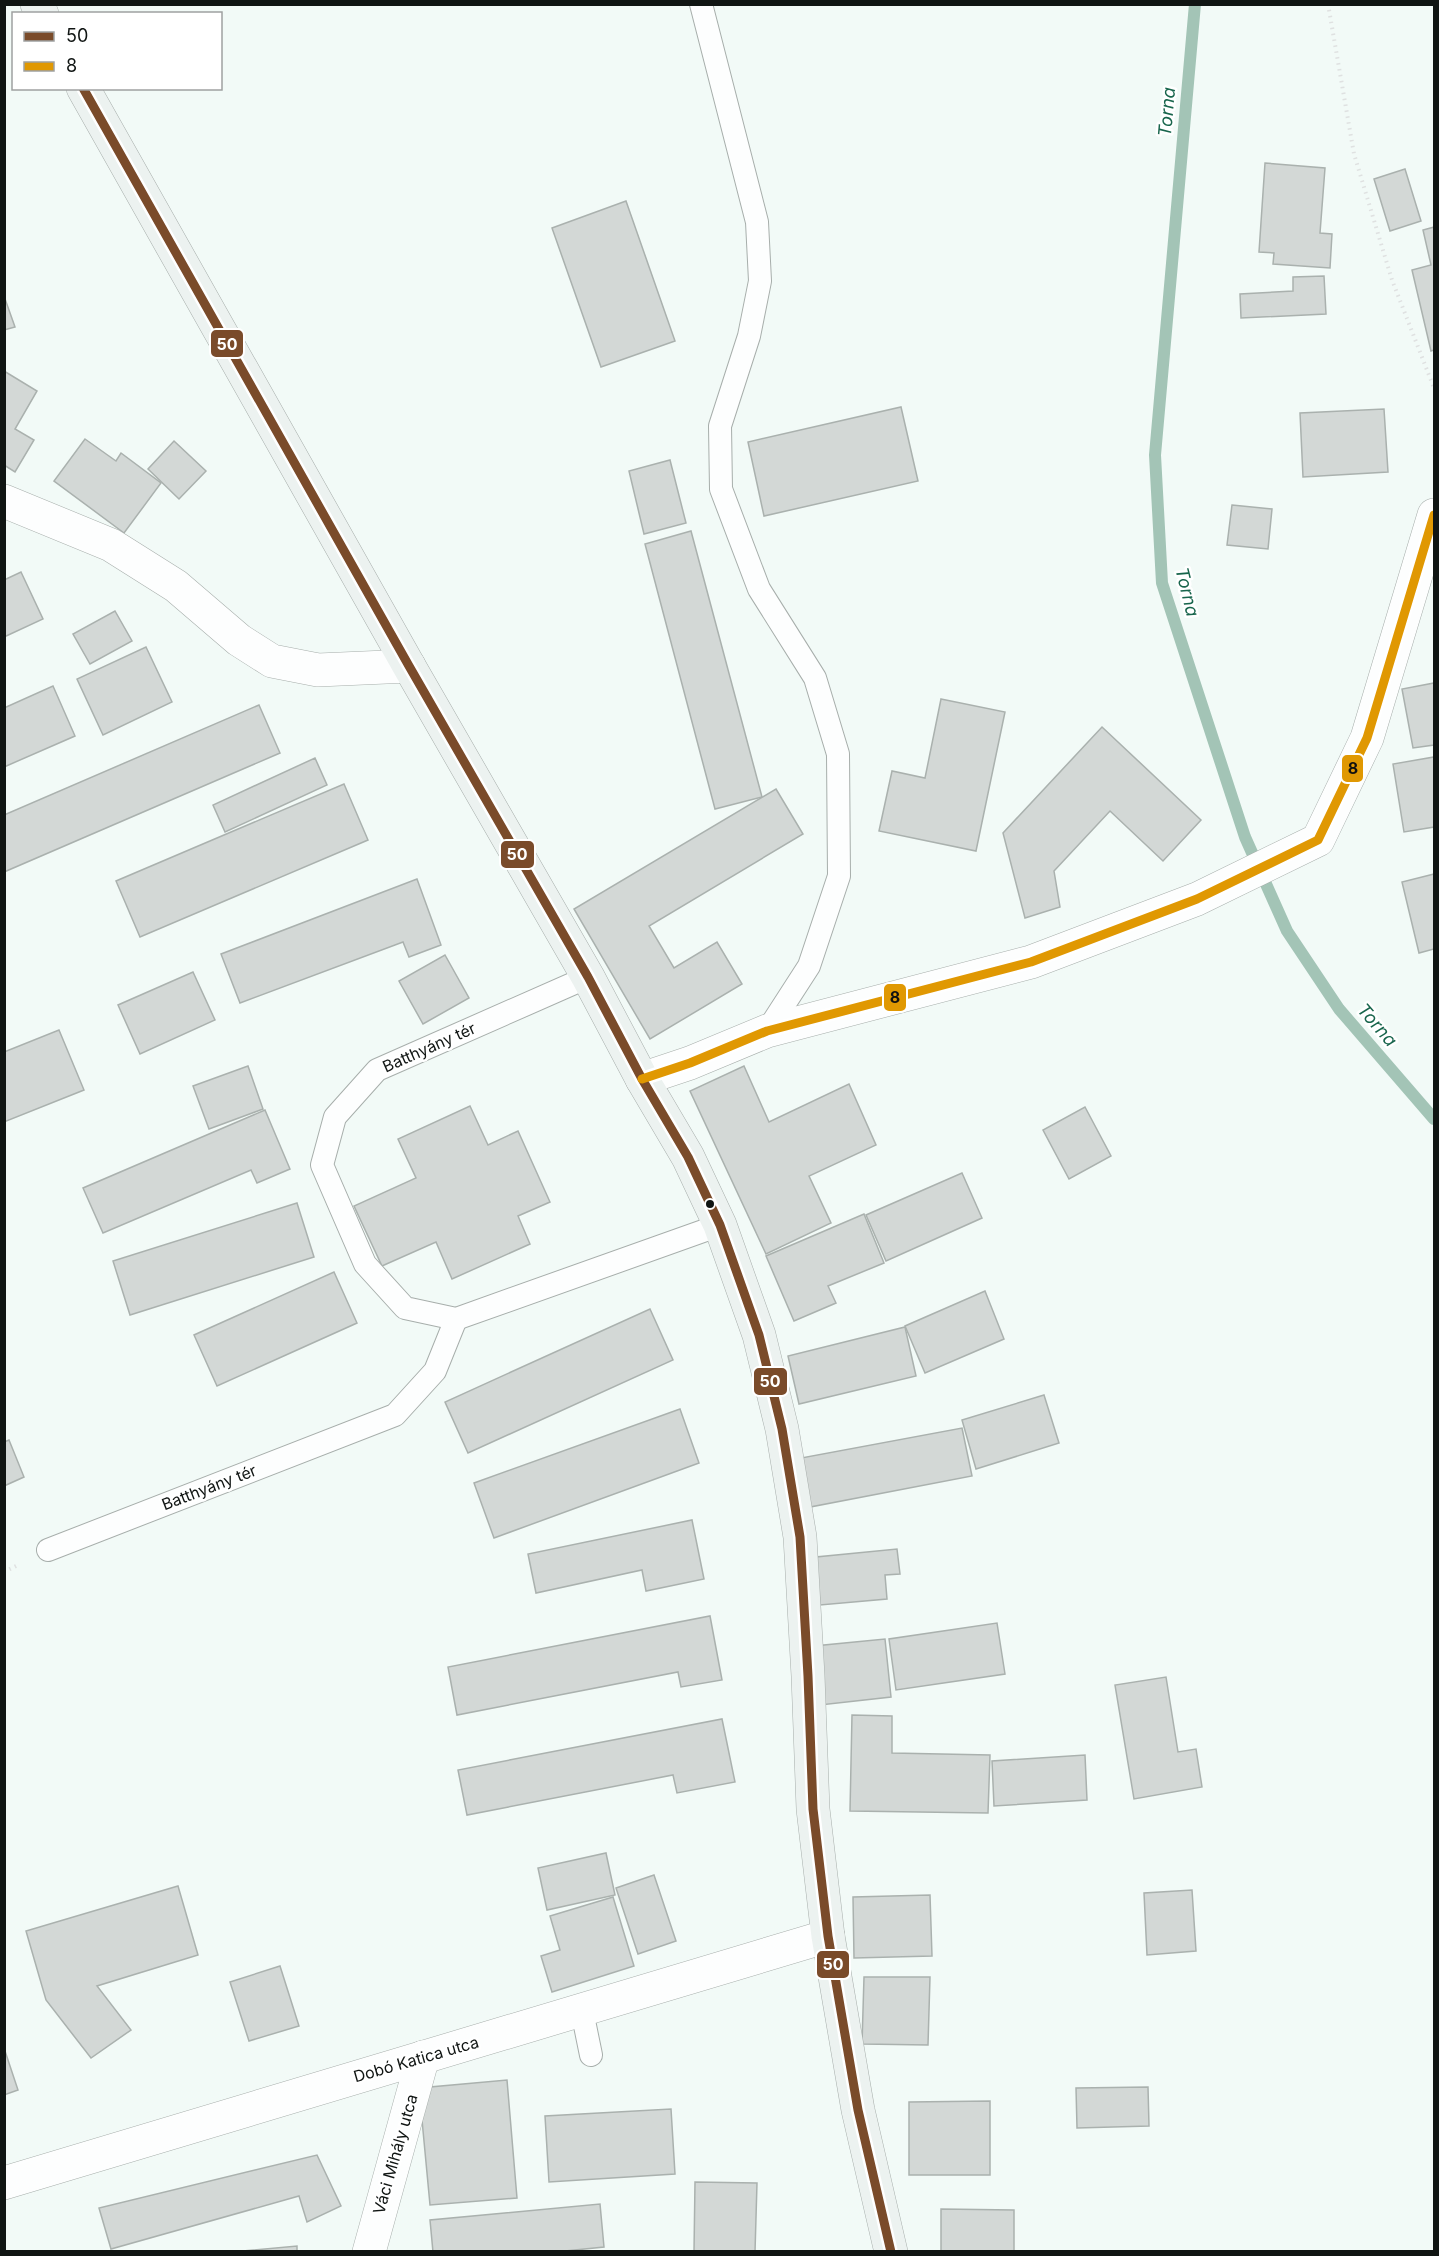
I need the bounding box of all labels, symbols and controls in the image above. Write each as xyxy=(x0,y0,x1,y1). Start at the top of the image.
legend xyxy=(12,12,222,90)
text: 50 xyxy=(66,25,88,46)
text: 8 xyxy=(66,55,77,76)
water label: Torna xyxy=(1154,86,1179,138)
line badge: 50 xyxy=(210,329,244,358)
text: 50 xyxy=(216,334,238,354)
water label: Torna xyxy=(1171,565,1204,619)
line badge: 8 xyxy=(1341,754,1364,783)
text: 8 xyxy=(1348,758,1358,778)
line badge: 50 xyxy=(500,840,535,869)
text: 50 xyxy=(506,844,528,864)
line badge: 8 xyxy=(883,983,907,1012)
text: 8 xyxy=(890,987,900,1007)
water label: Torna xyxy=(1353,999,1402,1050)
street label: Batthyány tér xyxy=(379,1018,479,1076)
unlabelled marker xyxy=(704,1198,716,1210)
line badge: 50 xyxy=(753,1367,788,1396)
text: 50 xyxy=(759,1371,781,1391)
street label: Batthyány tér xyxy=(159,1460,259,1514)
line badge: 50 xyxy=(816,1950,850,1979)
text: 50 xyxy=(822,1954,844,1974)
street label: Dobó Katica utca xyxy=(351,2032,481,2086)
street label: Váci Mihály utca xyxy=(368,2092,422,2216)

